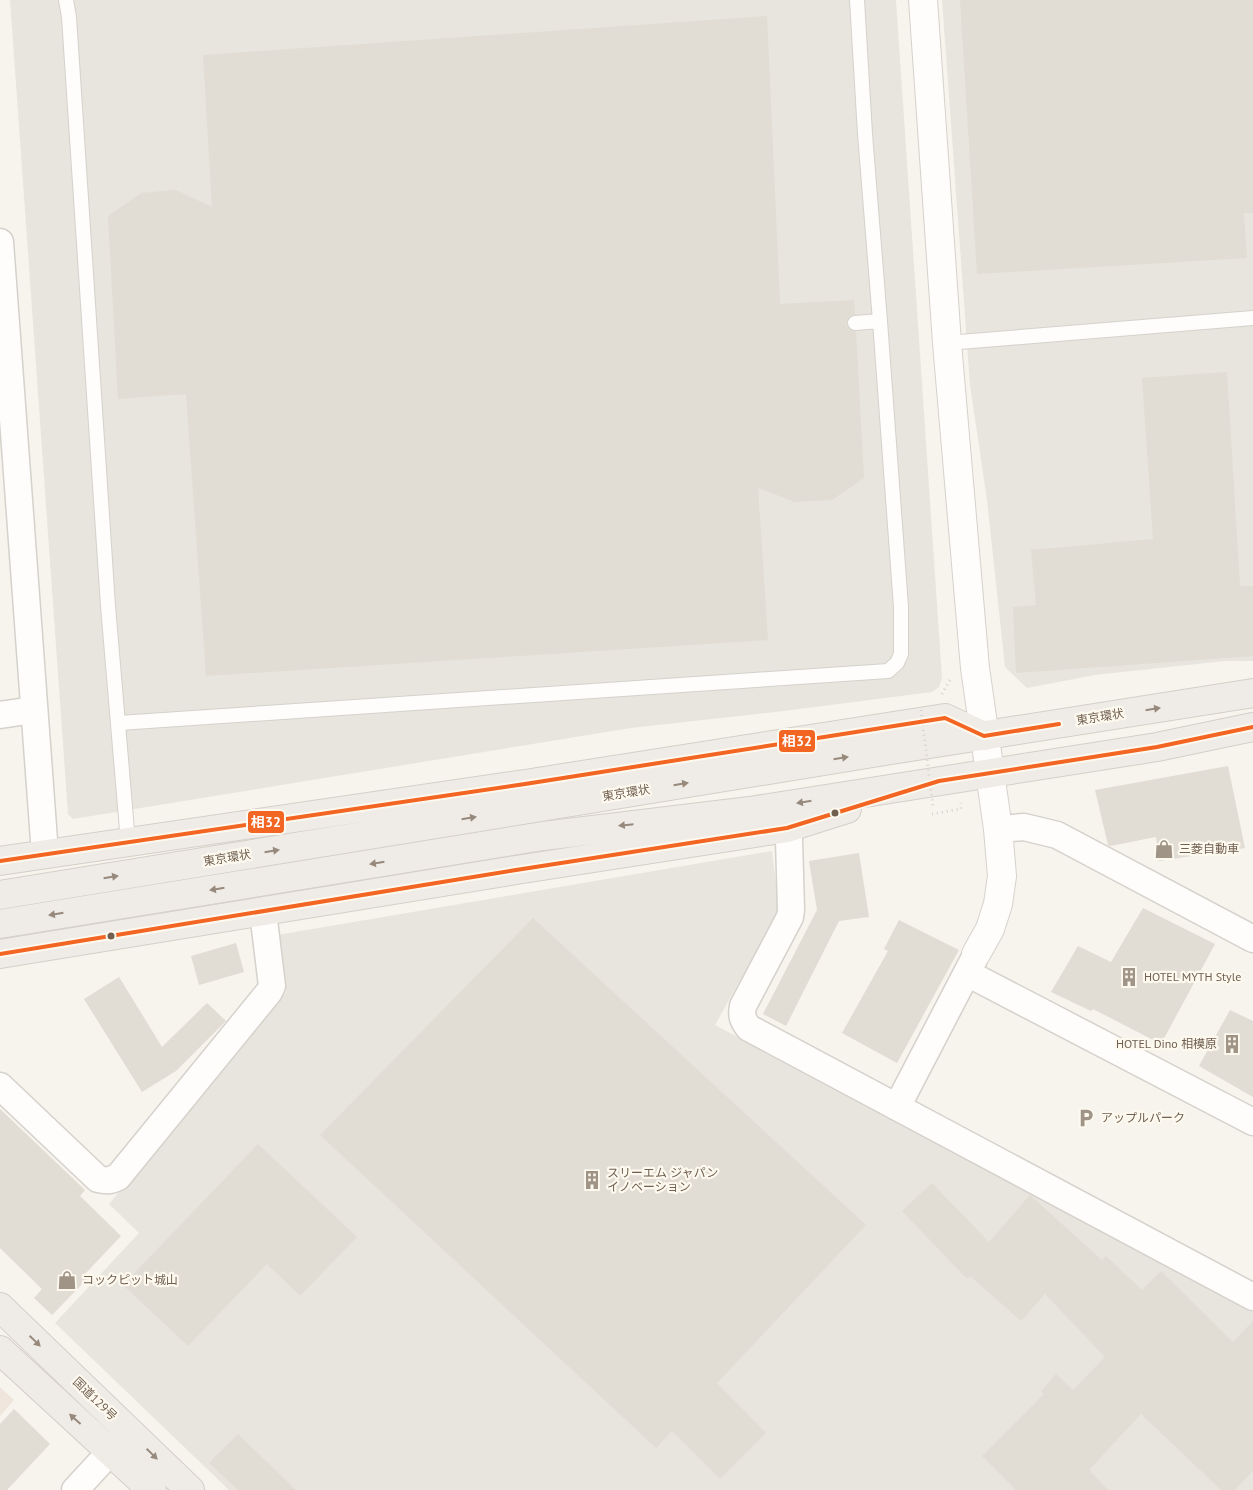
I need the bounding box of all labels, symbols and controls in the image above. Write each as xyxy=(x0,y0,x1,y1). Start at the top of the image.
one-way arrow xyxy=(1145,704,1161,712)
street label: 東京環状 xyxy=(1075,705,1125,728)
line badge: 相32 xyxy=(778,729,816,753)
text: 相32 xyxy=(782,732,812,750)
one-way arrow xyxy=(834,753,850,761)
one-way arrow xyxy=(673,779,689,787)
street label: 東京環状 xyxy=(601,781,651,804)
one-way arrow xyxy=(796,798,812,806)
unlabelled marker xyxy=(830,808,840,818)
line badge: 相32 xyxy=(247,810,285,834)
text: 相32 xyxy=(251,813,281,831)
one-way arrow xyxy=(461,814,477,822)
one-way arrow xyxy=(617,821,633,829)
shop icon: 三菱自動車 xyxy=(1153,838,1175,860)
place label: 三菱自動車 xyxy=(1179,841,1239,856)
street label: 東京環状 xyxy=(202,846,252,869)
one-way arrow xyxy=(264,846,280,854)
one-way arrow xyxy=(369,859,385,867)
one-way arrow xyxy=(104,872,120,880)
one-way arrow xyxy=(208,885,224,893)
one-way arrow xyxy=(48,911,64,919)
unlabelled marker xyxy=(106,931,116,941)
building icon: HOTEL MYTH Style xyxy=(1118,966,1140,988)
place label: HOTEL MYTH Style xyxy=(1144,969,1241,984)
building icon: HOTEL Dino 相模原 xyxy=(1221,1033,1243,1055)
place label: HOTEL Dino 相模原 xyxy=(1116,1036,1217,1051)
parking icon: アップルパーク xyxy=(1075,1107,1097,1129)
place label: アップルパーク xyxy=(1101,1110,1185,1125)
place label: スリーエム ジャパン イノベーション xyxy=(607,1165,718,1194)
building icon: スリーエム ジャパン イノベーション xyxy=(581,1169,603,1191)
shop icon: コックピット城山 xyxy=(56,1269,78,1291)
place label: コックピット城山 xyxy=(82,1272,178,1287)
one-way arrow xyxy=(29,1335,41,1347)
street label: 国道129号 xyxy=(70,1374,121,1423)
one-way arrow xyxy=(70,1413,82,1425)
one-way arrow xyxy=(146,1448,158,1460)

